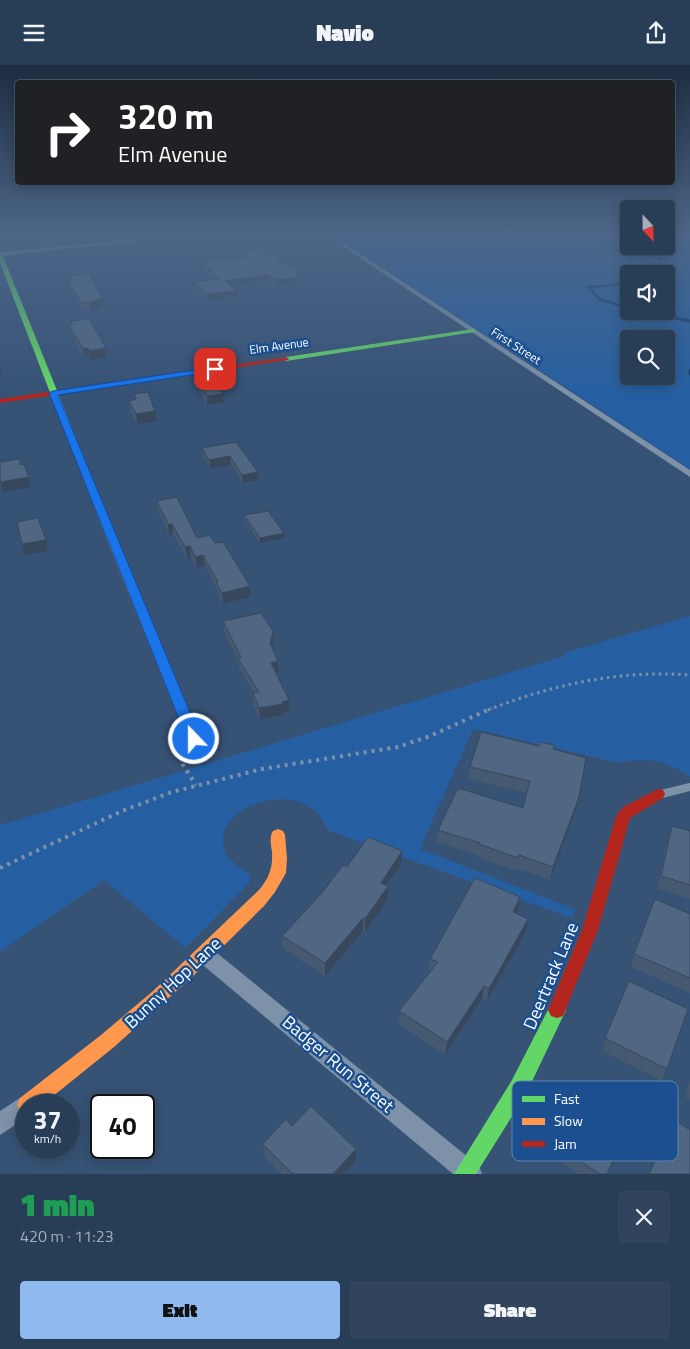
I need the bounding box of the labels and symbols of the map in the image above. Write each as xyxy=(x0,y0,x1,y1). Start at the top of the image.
north arrow xyxy=(620,200,675,255)
street label: First Street xyxy=(487,322,546,369)
street label: Elm Avenue xyxy=(248,332,310,359)
pin xyxy=(194,348,236,390)
position arrow xyxy=(167,712,219,764)
street label: Deertrack Lane xyxy=(516,918,585,1034)
street label: Bunny Hop Lane xyxy=(118,930,227,1035)
street label: Badger Run Street xyxy=(276,1009,401,1119)
legend xyxy=(512,1081,678,1161)
text: Fast xyxy=(554,1088,579,1109)
speed limit sign: 40 xyxy=(90,1094,155,1159)
text: Slow xyxy=(554,1110,583,1131)
text: Jam xyxy=(554,1133,577,1154)

